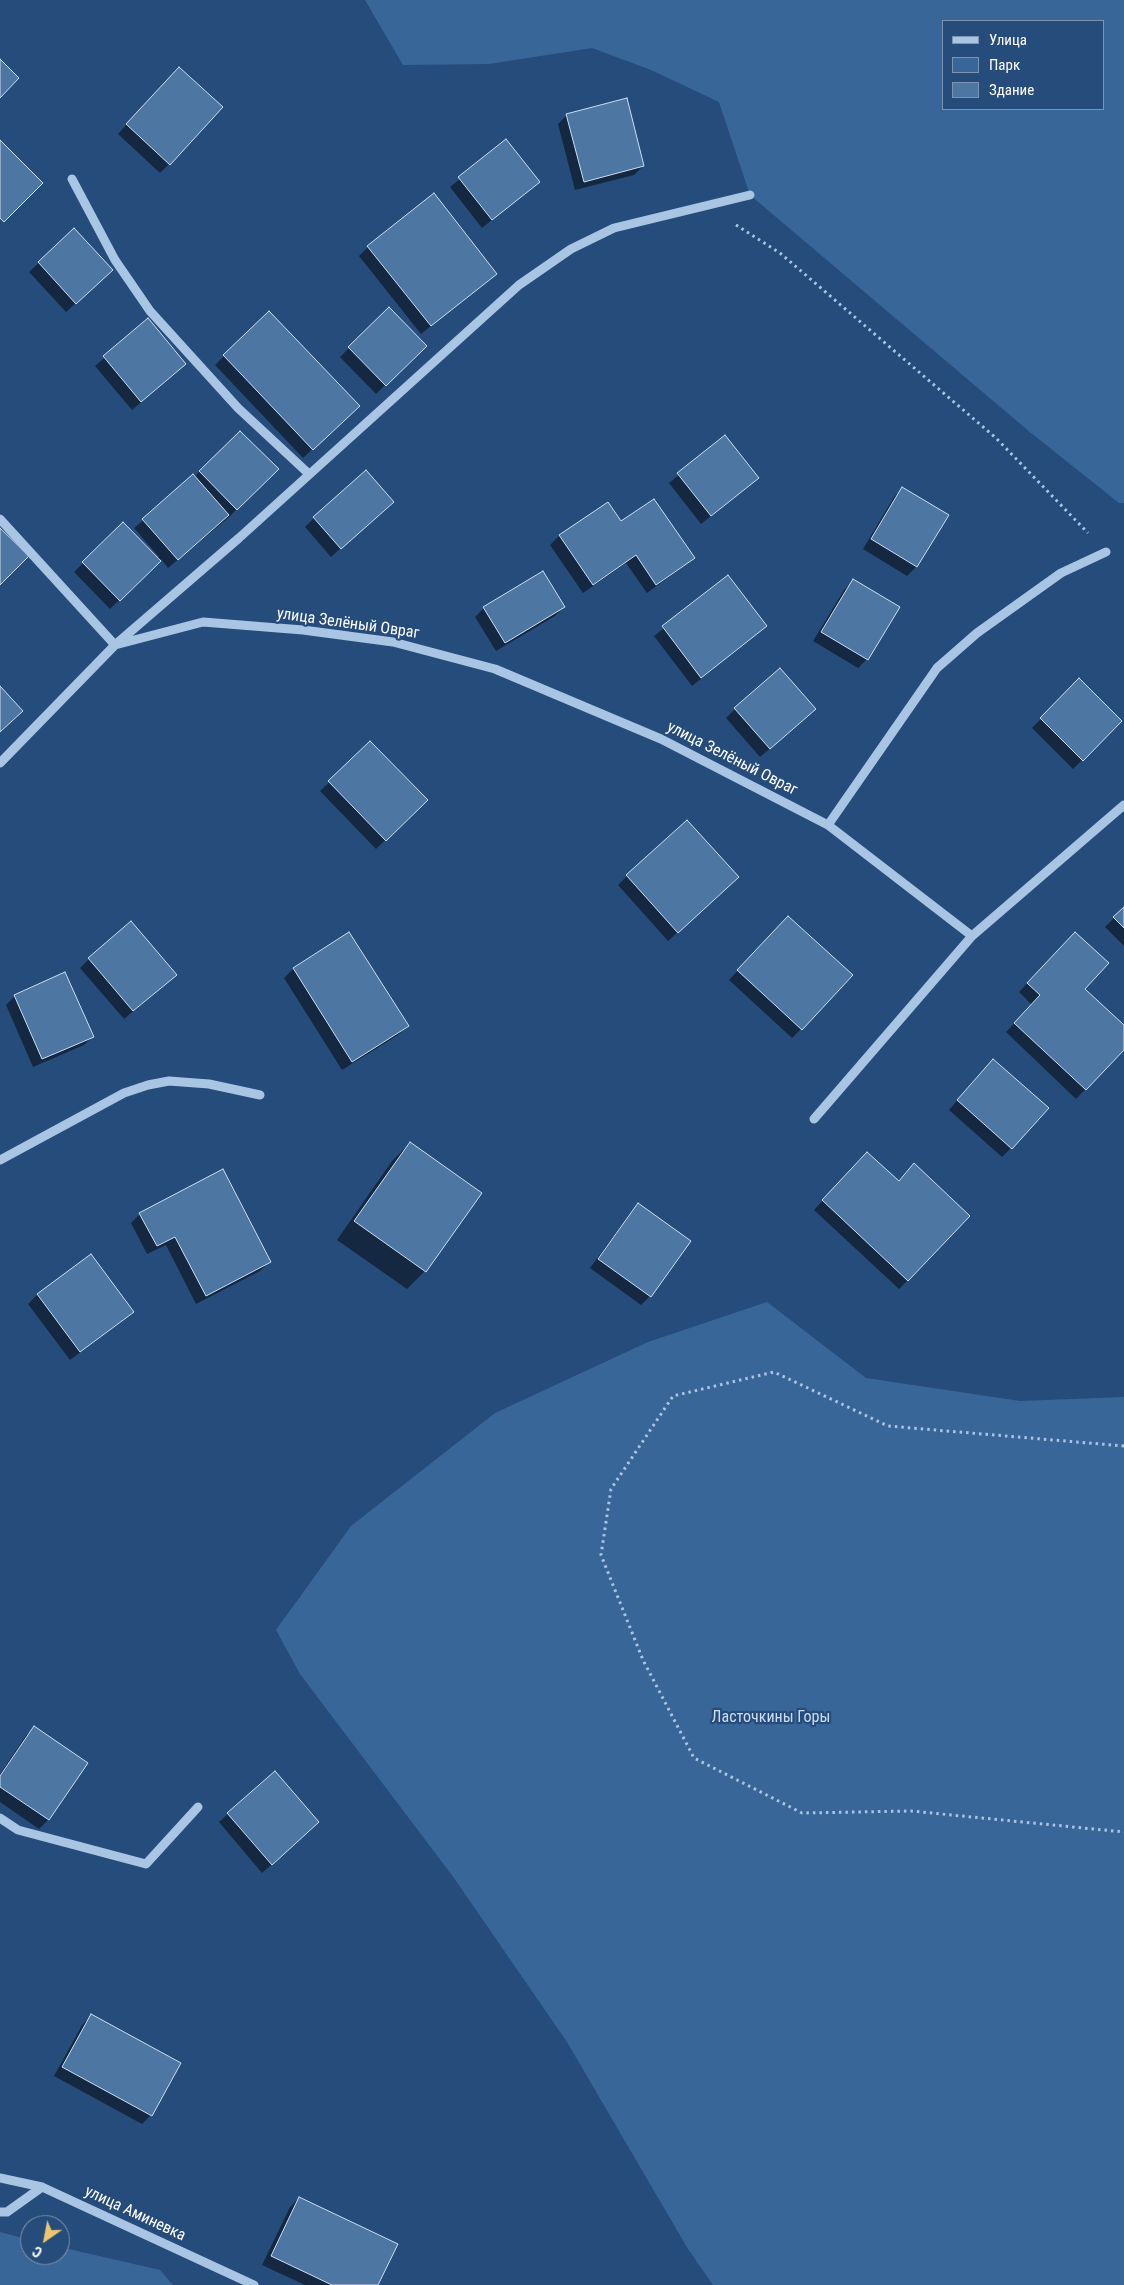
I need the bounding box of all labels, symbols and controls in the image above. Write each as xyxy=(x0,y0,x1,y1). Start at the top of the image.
legend xyxy=(942,20,1104,110)
text: Улица xyxy=(989,31,1027,49)
text: Парк xyxy=(989,56,1020,74)
text: Здание xyxy=(989,81,1034,99)
street label: улица Зелёный Овраг xyxy=(275,604,421,644)
street label: улица Зелёный Овраг xyxy=(664,718,800,800)
park label: Ласточкины Горы xyxy=(712,1708,830,1728)
street label: улица Аминевка xyxy=(81,2182,189,2246)
north arrow xyxy=(20,2215,70,2265)
text: С xyxy=(30,2243,45,2261)

